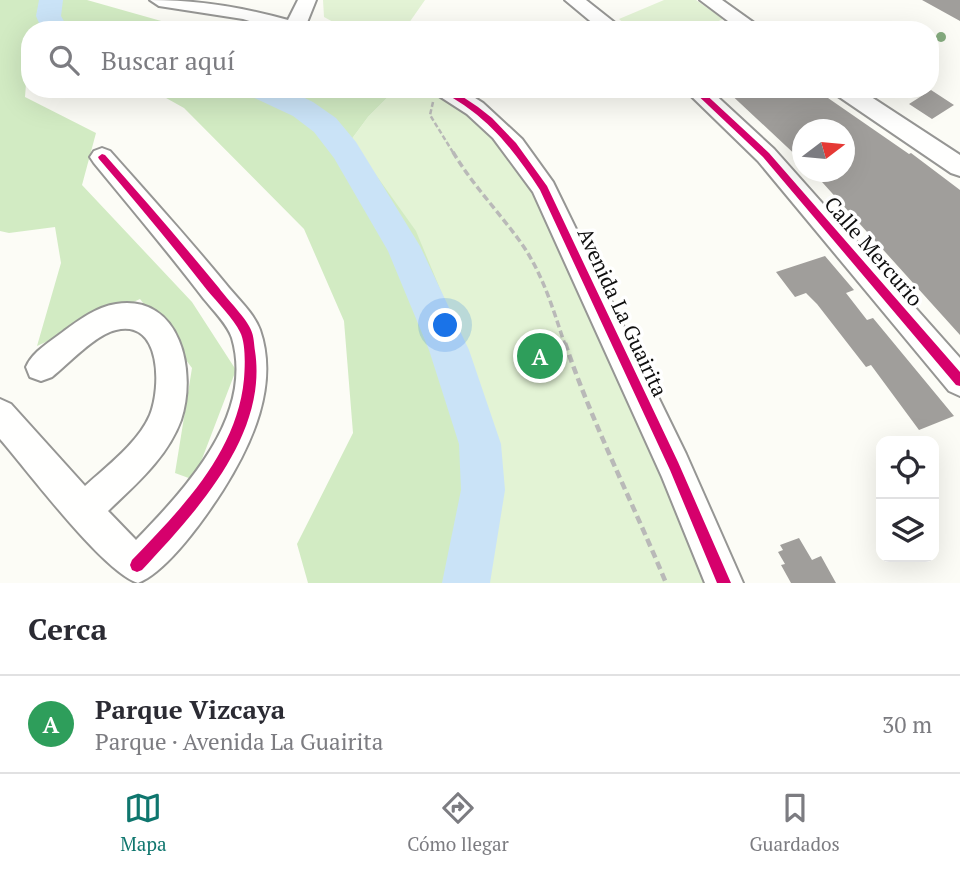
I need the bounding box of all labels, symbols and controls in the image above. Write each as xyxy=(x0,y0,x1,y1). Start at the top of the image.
search box xyxy=(21,21,939,98)
icon: search xyxy=(45,41,83,79)
text: Buscar aquí xyxy=(101,43,235,77)
north arrow xyxy=(792,119,855,182)
street label: Calle Mercurio xyxy=(818,190,930,312)
street label: Avenida La Guairita xyxy=(572,223,675,401)
your location xyxy=(428,308,462,342)
pin: A xyxy=(517,330,563,382)
map controls xyxy=(876,436,939,562)
button: locate xyxy=(876,436,939,499)
button: layers xyxy=(876,499,939,562)
text: Cerca xyxy=(28,609,107,649)
text: Parque Vizcaya xyxy=(95,692,285,726)
text: A xyxy=(43,709,59,740)
text: 30 m xyxy=(882,709,932,740)
text: Parque · Avenida La Guairita xyxy=(95,726,384,757)
tab: Mapa xyxy=(120,789,167,856)
tab: Cómo llegar xyxy=(407,789,509,856)
tab: Guardados xyxy=(749,789,840,856)

